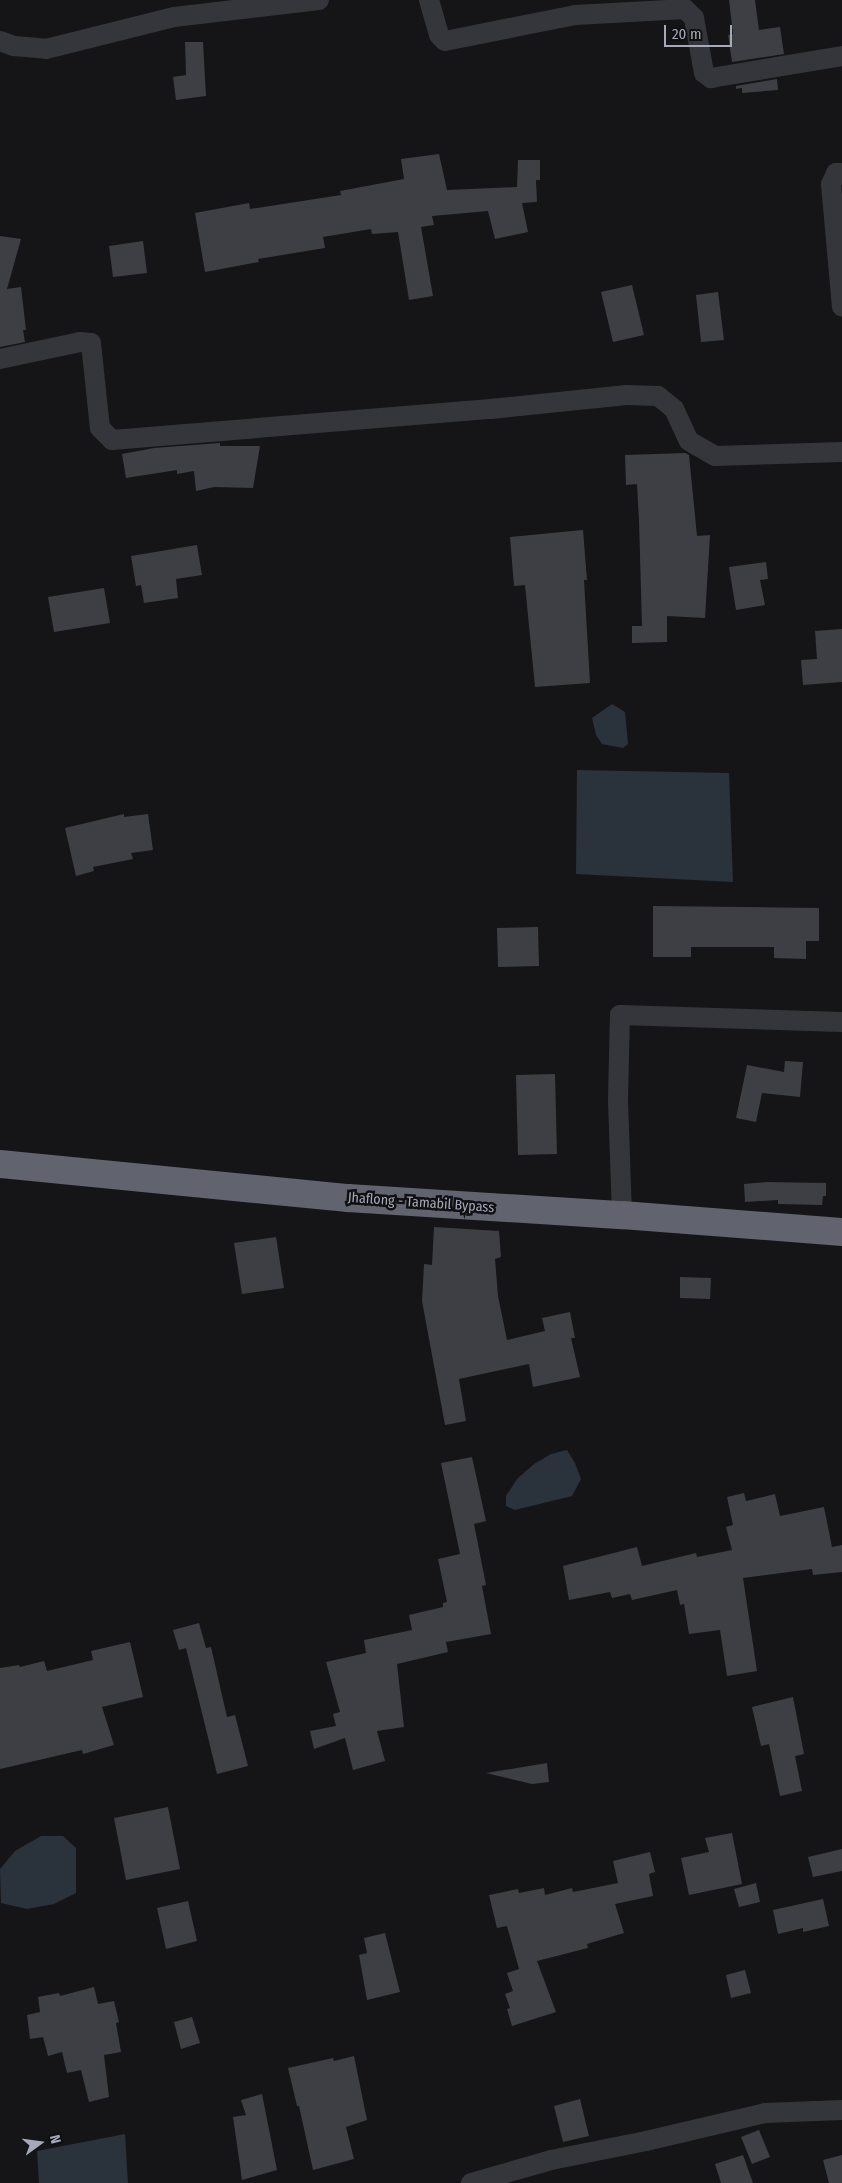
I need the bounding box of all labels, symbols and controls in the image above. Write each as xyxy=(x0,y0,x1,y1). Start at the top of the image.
scale bar xyxy=(667,15,734,47)
text: 20 m xyxy=(672,25,702,43)
street label: Jhaflong - Tamabil Bypass xyxy=(347,1190,495,1216)
north arrow xyxy=(15,2118,65,2168)
text: N xyxy=(46,2133,64,2145)

